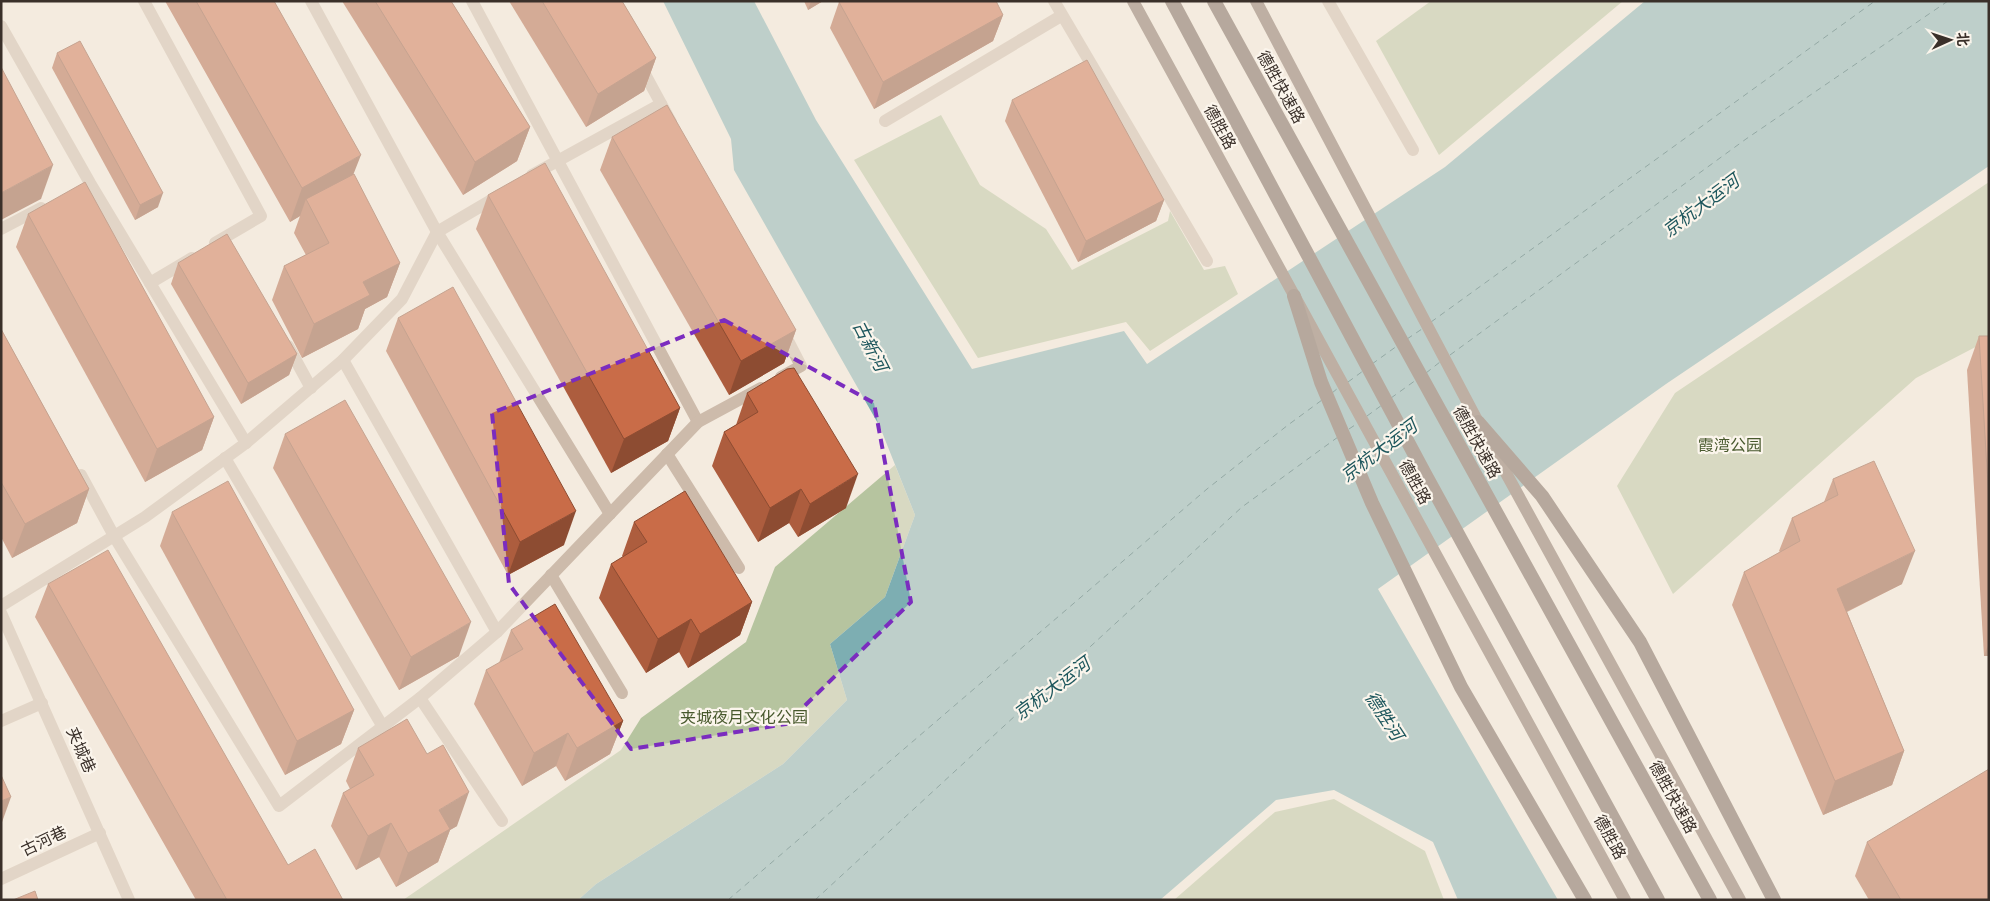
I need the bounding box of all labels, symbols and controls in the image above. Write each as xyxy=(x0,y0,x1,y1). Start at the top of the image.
north arrow xyxy=(1925,15,1975,65)
text: 北 xyxy=(1954,32,1972,47)
street label: 德胜快速路 xyxy=(1252,47,1310,127)
street label: 德胜路 xyxy=(1199,101,1241,153)
water label: 京杭大运河 xyxy=(1658,168,1747,243)
water label: 古新河 xyxy=(847,316,894,378)
street label: 德胜快速路 xyxy=(1448,402,1506,482)
water label: 京杭大运河 xyxy=(1336,413,1425,488)
park label: 霞湾公园 xyxy=(1698,435,1762,456)
street label: 德胜路 xyxy=(1394,456,1436,508)
water label: 京杭大运河 xyxy=(1009,651,1098,726)
water label: 德胜河 xyxy=(1359,687,1410,748)
park label: 夹城夜月文化公园 xyxy=(680,707,808,728)
street label: 夹城巷 xyxy=(62,724,100,776)
street label: 德胜快速路 xyxy=(1644,757,1702,837)
street label: 德胜路 xyxy=(1589,811,1631,863)
street label: 古河巷 xyxy=(18,821,70,861)

